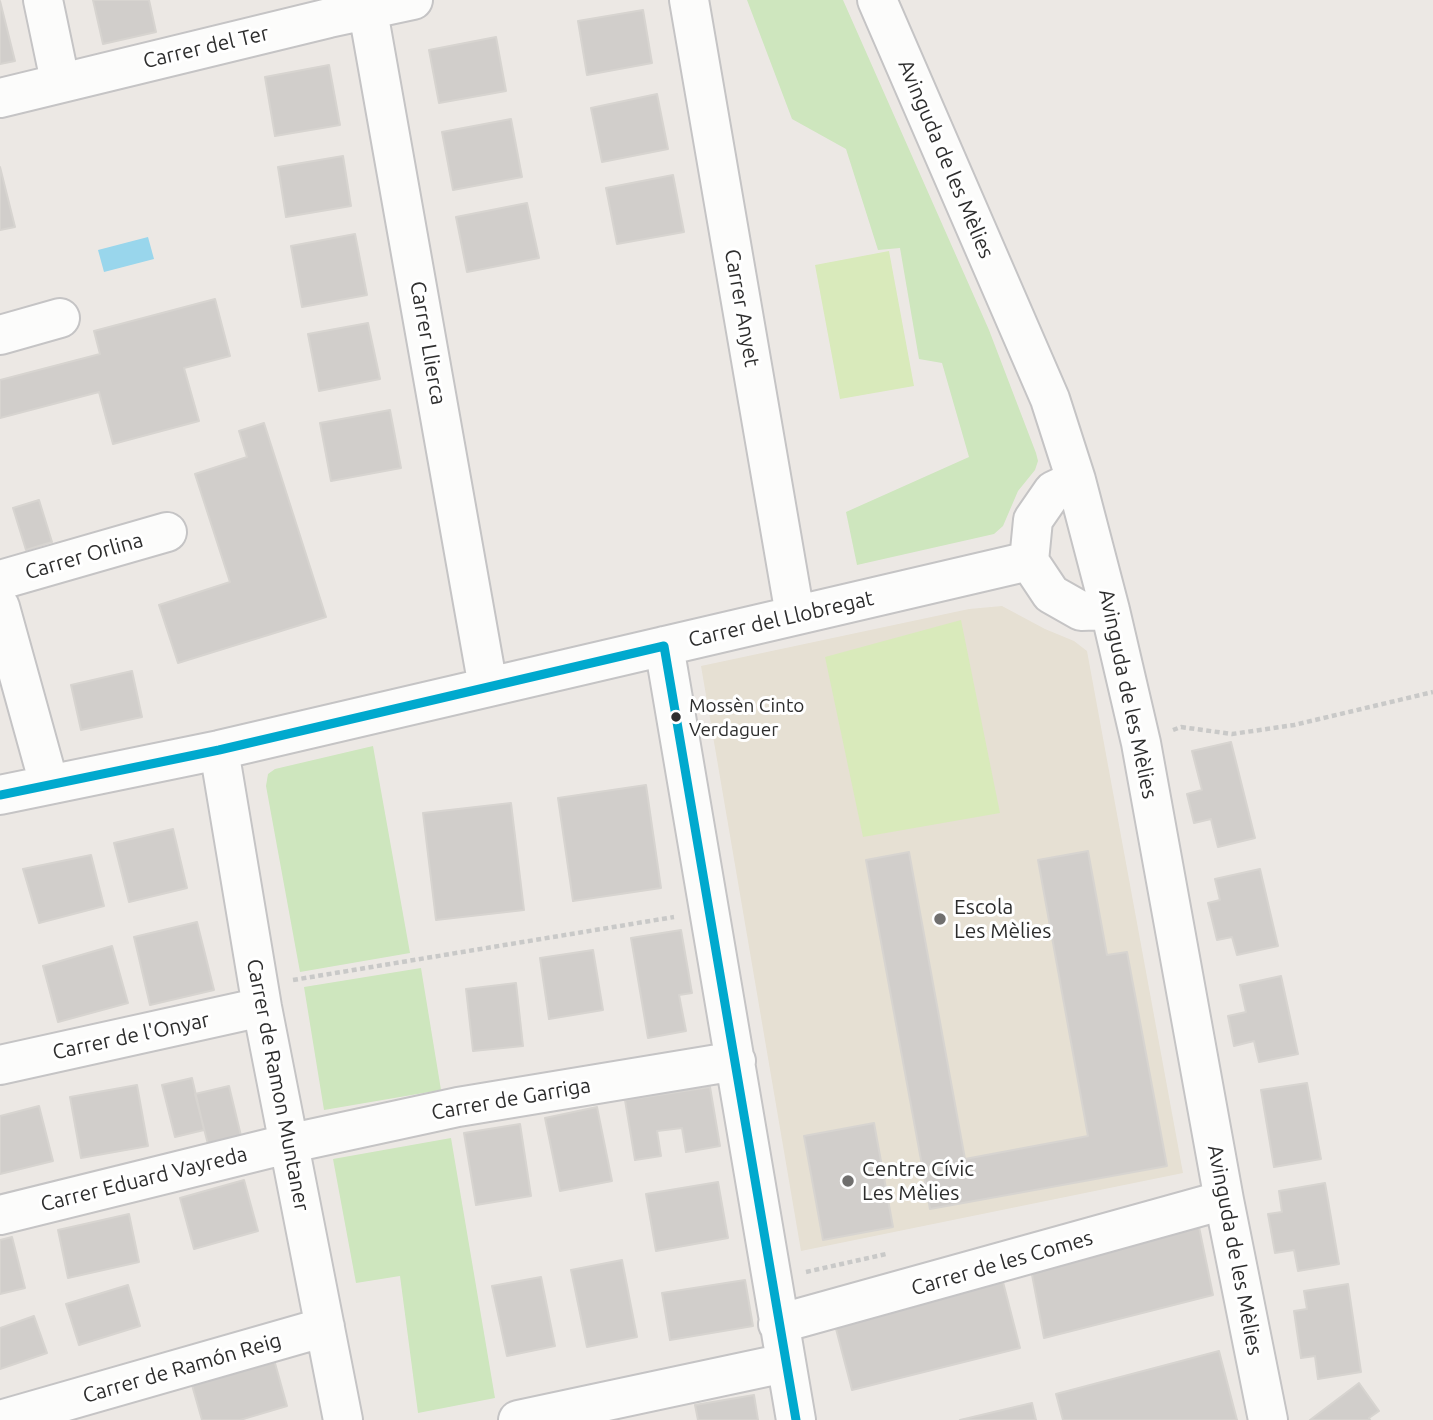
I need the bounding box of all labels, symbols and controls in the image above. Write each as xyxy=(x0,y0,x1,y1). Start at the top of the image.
street label: Carrer del Ter xyxy=(141,20,271,74)
street label: Avinguda de les Mèlies xyxy=(893,56,999,262)
street label: Carrer Anyet xyxy=(719,247,765,369)
street label: Carrer Llierca xyxy=(405,279,451,407)
street label: Carrer Orlina xyxy=(22,527,146,585)
street label: Carrer del Llobregat xyxy=(686,585,876,653)
street label: Avinguda de les Mèlies xyxy=(1093,587,1163,801)
place label: Mossèn Cinto Verdaguer xyxy=(689,695,804,739)
marker: Mossèn Cinto Verdaguer xyxy=(669,710,683,724)
place label: Escola Les Mèlies xyxy=(954,894,1051,944)
marker: Escola Les Mèlies xyxy=(932,911,948,927)
street label: Carrer de Ramon Muntaner xyxy=(241,957,315,1213)
street label: Carrer de l'Onyar xyxy=(50,1007,212,1065)
street label: Carrer de Garriga xyxy=(429,1073,593,1125)
street label: Carrer Eduard Vayreda xyxy=(38,1141,250,1217)
street label: Avinguda de les Mèlies xyxy=(1202,1143,1268,1357)
place label: Centre Cívic Les Mèlies xyxy=(862,1156,974,1206)
marker: Centre Cívic Les Mèlies xyxy=(840,1173,856,1189)
street label: Carrer de les Comes xyxy=(908,1225,1096,1301)
street label: Carrer de Ramón Reig xyxy=(80,1328,284,1408)

